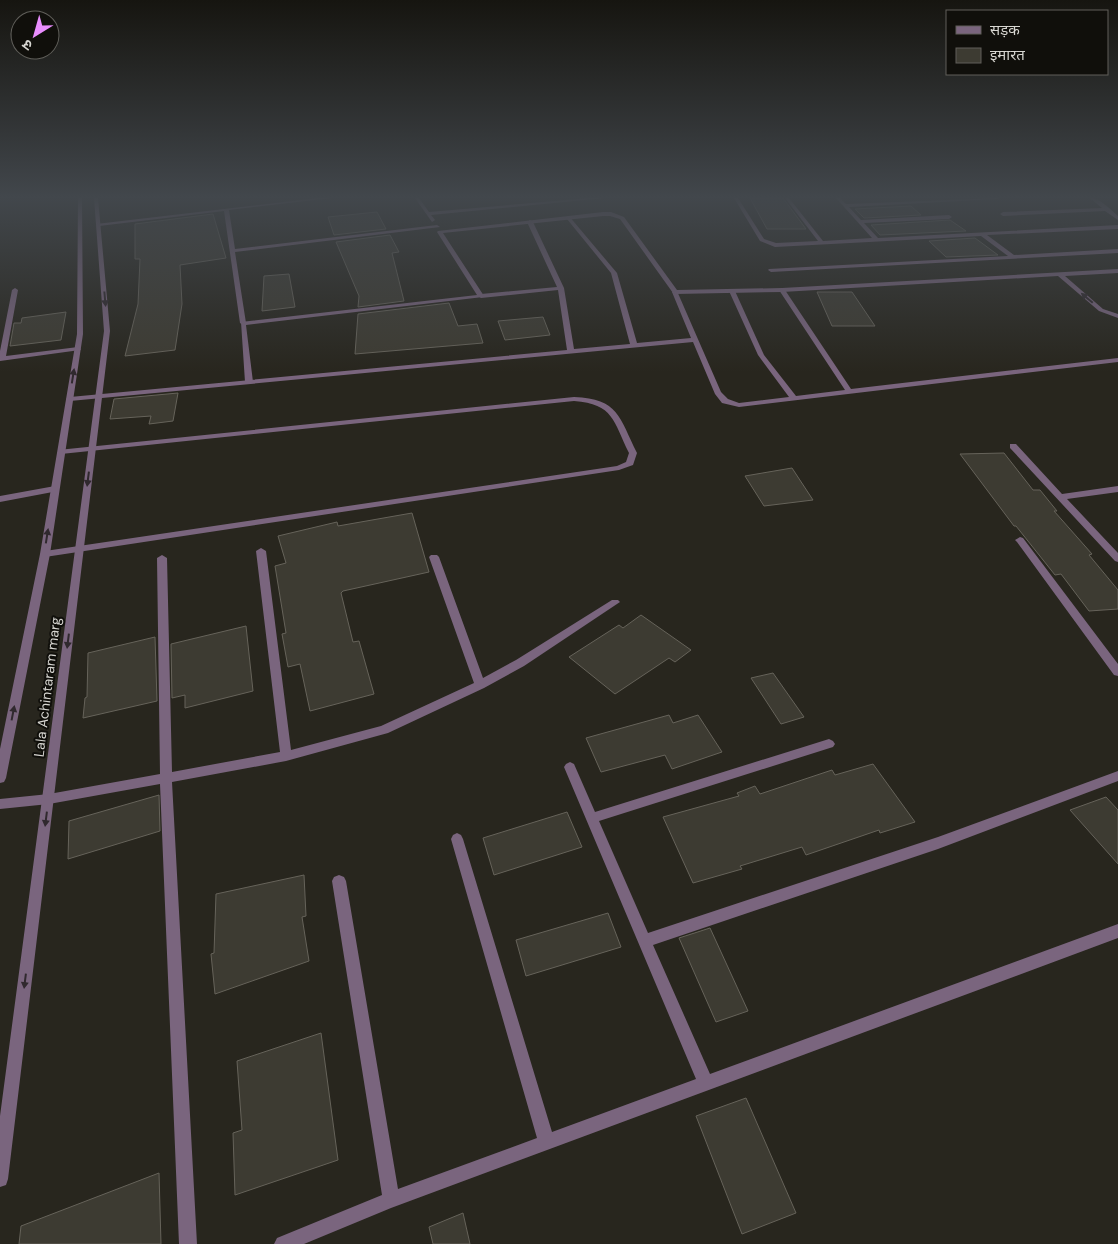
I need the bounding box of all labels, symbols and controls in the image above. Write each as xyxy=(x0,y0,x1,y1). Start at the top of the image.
north arrow xyxy=(10,10,60,60)
legend xyxy=(946,10,1108,75)
text: सड़क xyxy=(990,20,1020,40)
text: उ xyxy=(18,35,36,55)
text: इमारत xyxy=(990,45,1025,65)
one-way arrow xyxy=(101,291,109,307)
one-way arrow xyxy=(1081,293,1093,304)
one-way arrow xyxy=(70,368,78,384)
one-way arrow xyxy=(84,472,92,488)
one-way arrow xyxy=(44,528,52,544)
street label: Lala Achintaram marg xyxy=(29,616,65,758)
one-way arrow xyxy=(64,633,72,649)
one-way arrow xyxy=(9,706,17,721)
one-way arrow xyxy=(42,812,50,828)
one-way arrow xyxy=(21,973,29,989)

